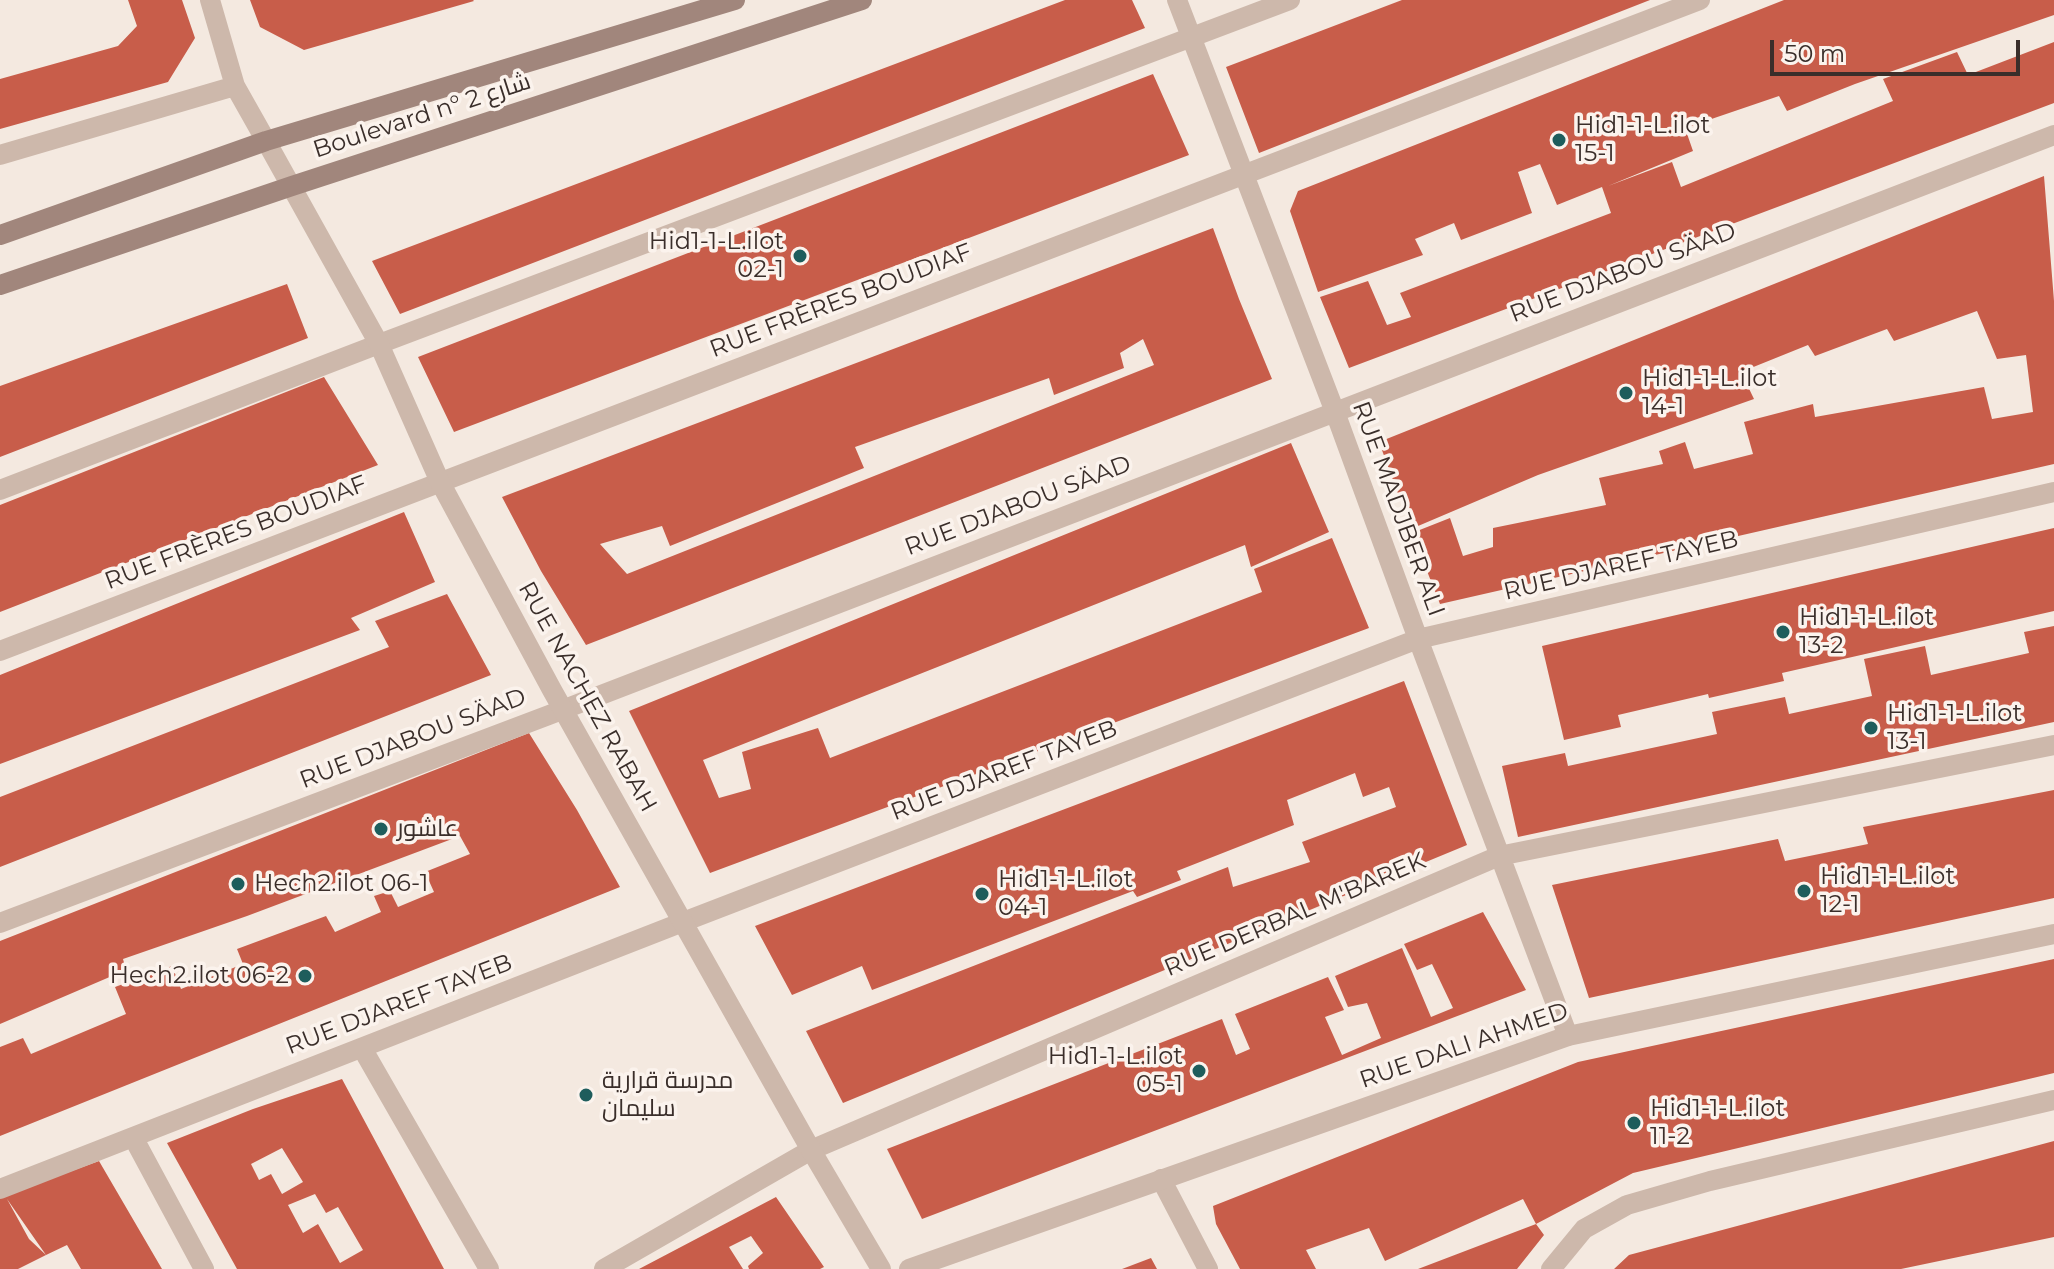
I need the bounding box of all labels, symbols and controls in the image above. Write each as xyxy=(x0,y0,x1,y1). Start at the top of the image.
scale bar xyxy=(1774,24,2024,74)
text: 50 m xyxy=(1784,39,1845,68)
street label: Boulevard n° شارع 2 xyxy=(310,67,534,165)
place label: Hid1-1-L.ilot 15-1 xyxy=(1575,112,1710,168)
marker: Hid1-1-L.ilot 15-1 xyxy=(1550,131,1568,149)
street label: RUE DJABOU SÄAD xyxy=(1506,217,1740,329)
place label: Hid1-1-L.ilot 02-1 xyxy=(649,228,784,284)
street label: RUE FRÈRES BOUDIAF xyxy=(706,238,976,364)
marker: Hid1-1-L.ilot 02-1 xyxy=(791,247,809,265)
place label: Hid1-1-L.ilot 14-1 xyxy=(1642,365,1777,421)
marker: Hid1-1-L.ilot 14-1 xyxy=(1617,384,1635,402)
street label: RUE MADJBER ALI xyxy=(1346,398,1450,620)
street label: RUE DJABOU SÄAD xyxy=(901,450,1135,562)
street label: RUE FRÈRES BOUDIAF xyxy=(101,470,371,596)
street label: RUE DJAREF TAYEB xyxy=(1501,525,1741,607)
street label: RUE NACHEZ RABAH xyxy=(512,577,662,817)
place label: Hid1-1-L.ilot 13-2 xyxy=(1799,604,1934,660)
marker: Hid1-1-L.ilot 13-2 xyxy=(1774,623,1792,641)
street label: RUE DJABOU SÄAD xyxy=(296,683,530,795)
place label: Hid1-1-L.ilot 13-1 xyxy=(1887,700,2022,756)
street label: RUE DJAREF TAYEB xyxy=(887,715,1121,827)
marker: Hid1-1-L.ilot 13-1 xyxy=(1862,719,1880,737)
place label: عاشور xyxy=(397,815,458,843)
marker: عاشور xyxy=(372,820,390,838)
street label: RUE DERBAL M'BAREK xyxy=(1160,847,1430,983)
place label: Hid1-1-L.ilot 12-1 xyxy=(1820,863,1955,919)
place label: Hid1-1-L.ilot 04-1 xyxy=(998,866,1133,922)
place label: Hech2.ilot 06-1 xyxy=(254,870,428,898)
marker: Hech2.ilot 06-1 xyxy=(229,875,247,893)
marker: Hid1-1-L.ilot 12-1 xyxy=(1795,882,1813,900)
marker: Hid1-1-L.ilot 04-1 xyxy=(973,885,991,903)
street label: RUE DJAREF TAYEB xyxy=(282,949,516,1061)
place label: Hech2.ilot 06-2 xyxy=(109,962,289,990)
marker: Hech2.ilot 06-2 xyxy=(296,967,314,985)
street label: RUE DALI AHMED xyxy=(1356,997,1572,1095)
place label: Hid1-1-L.ilot 05-1 xyxy=(1048,1043,1183,1099)
marker: Hid1-1-L.ilot 05-1 xyxy=(1190,1062,1208,1080)
place label: مدرسة قرارية سليمان xyxy=(602,1067,733,1123)
marker: مدرسة قرارية سليمان xyxy=(577,1086,595,1104)
place label: Hid1-1-L.ilot 11-2 xyxy=(1650,1095,1785,1151)
marker: Hid1-1-L.ilot 11-2 xyxy=(1625,1114,1643,1132)

